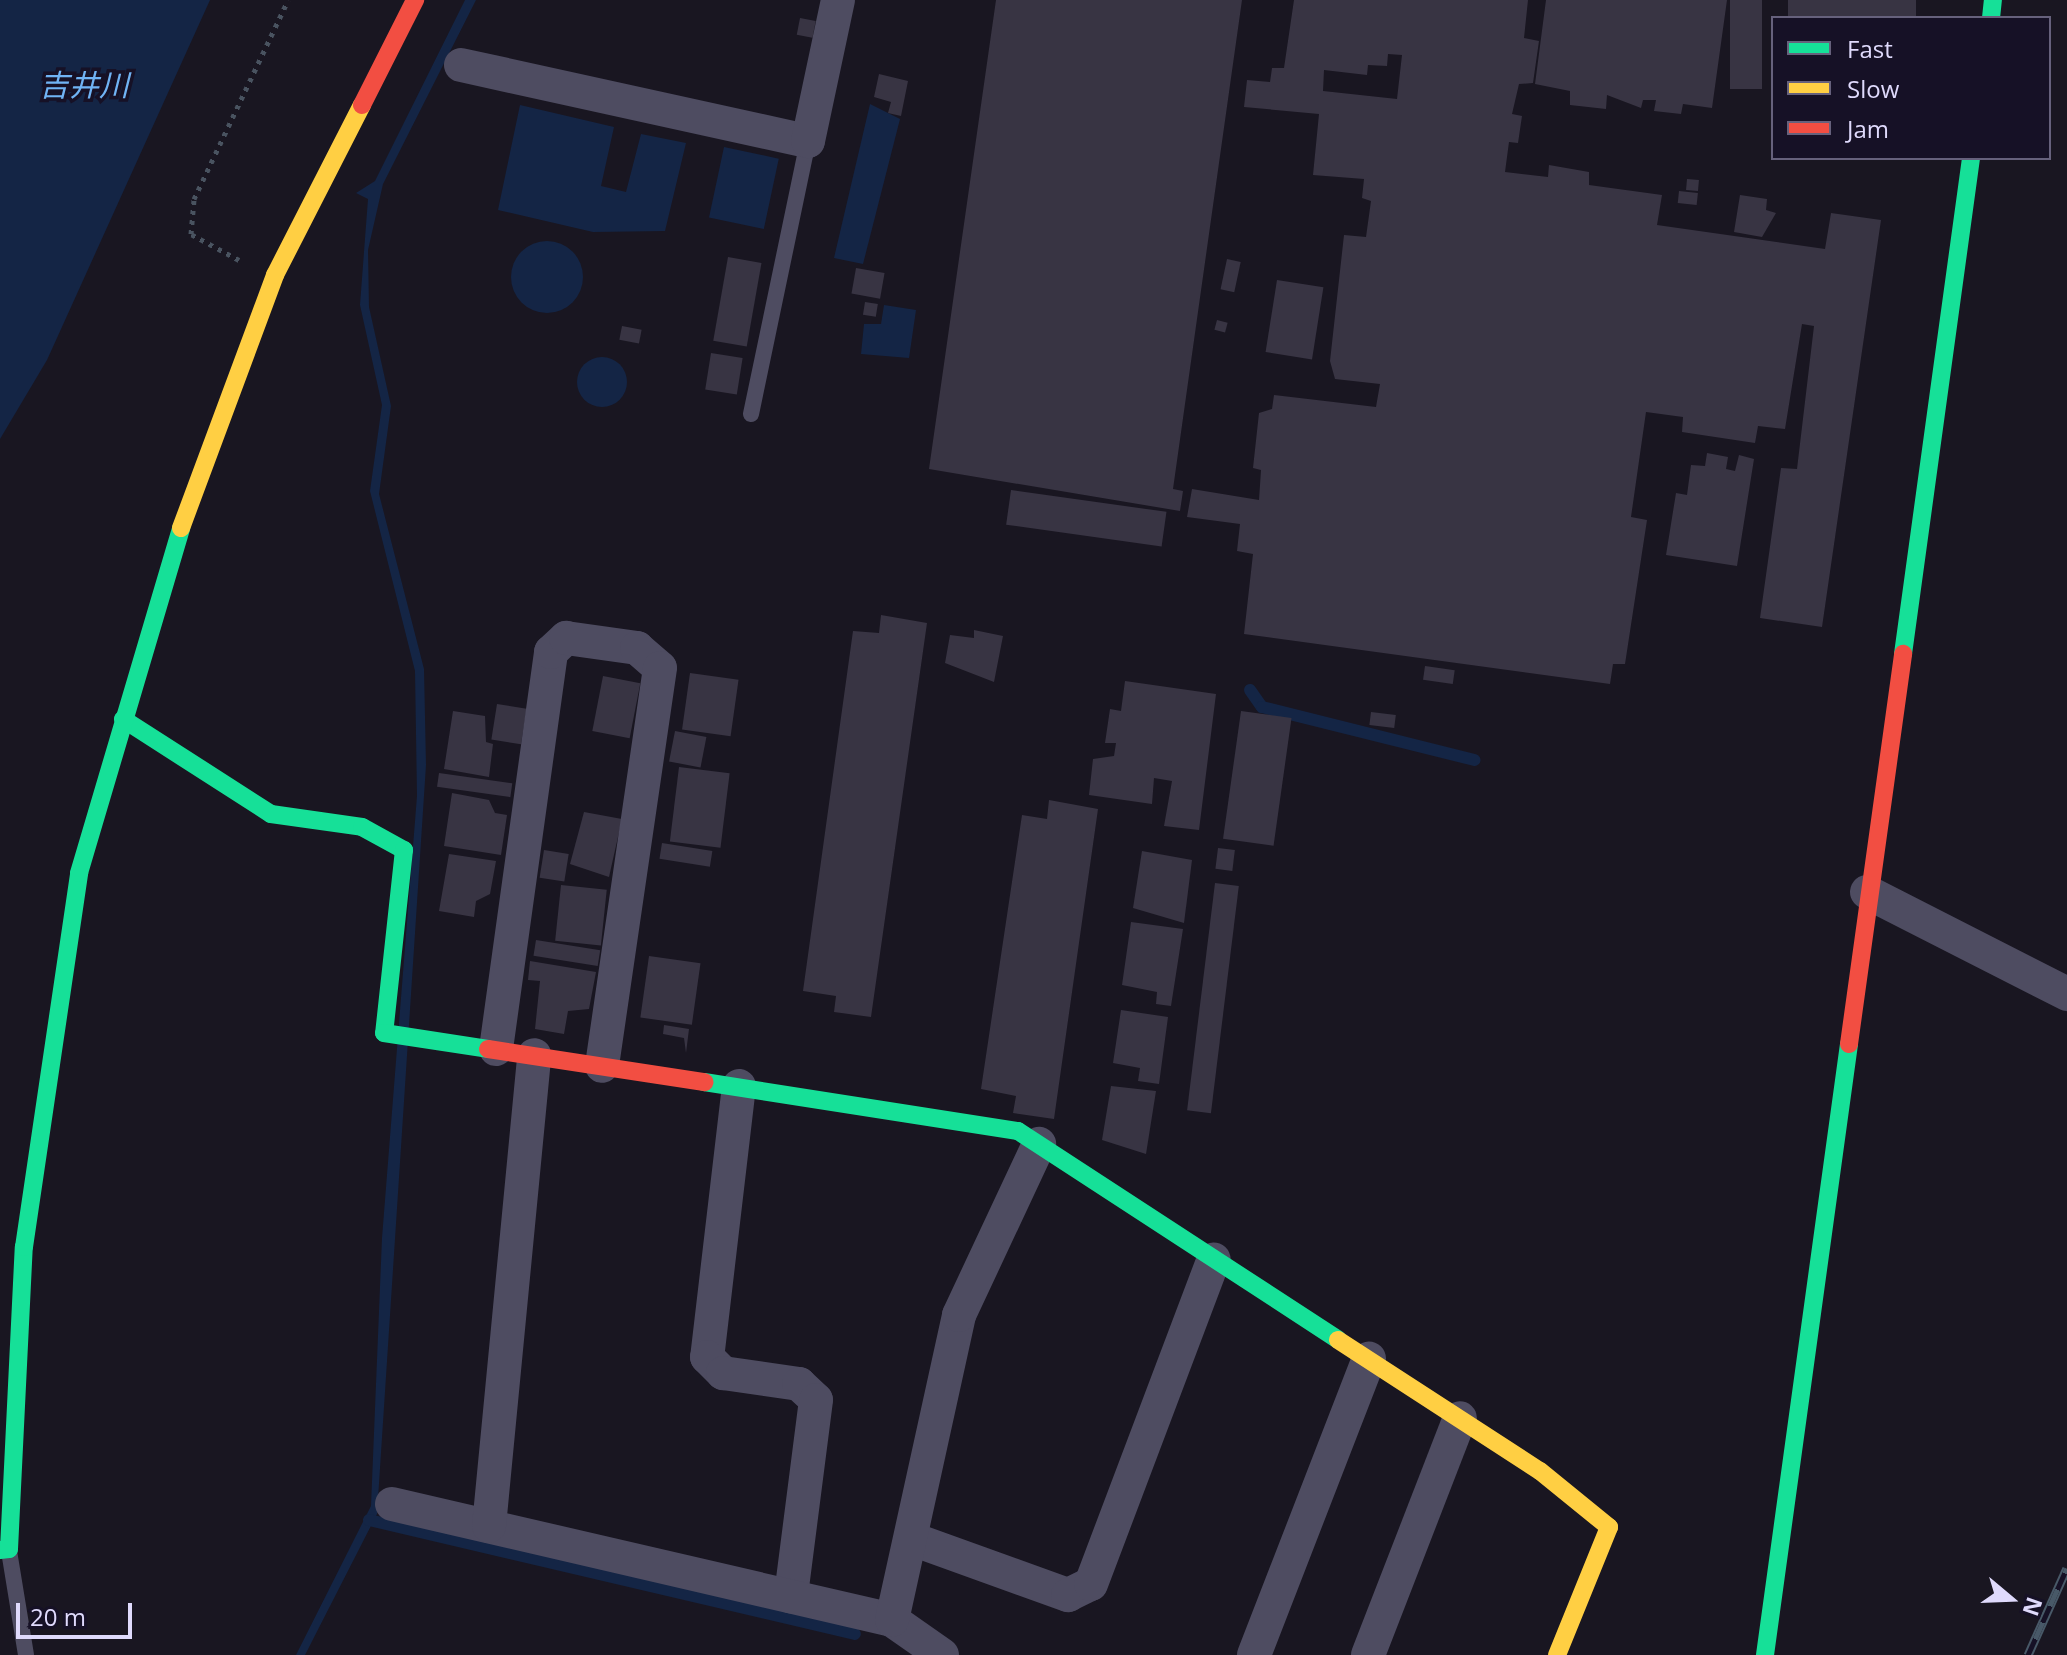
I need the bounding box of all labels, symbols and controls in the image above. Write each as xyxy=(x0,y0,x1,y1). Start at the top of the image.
legend xyxy=(1771,16,2051,160)
text: Fast xyxy=(1847,32,1893,65)
water label: 吉井川 xyxy=(39,67,129,103)
text: Slow xyxy=(1847,72,1899,105)
text: Jam xyxy=(1847,112,1889,145)
north arrow xyxy=(1971,1559,2051,1639)
scale bar xyxy=(20,1587,136,1637)
text: N xyxy=(2017,1593,2051,1620)
text: 20 m xyxy=(30,1600,86,1633)

